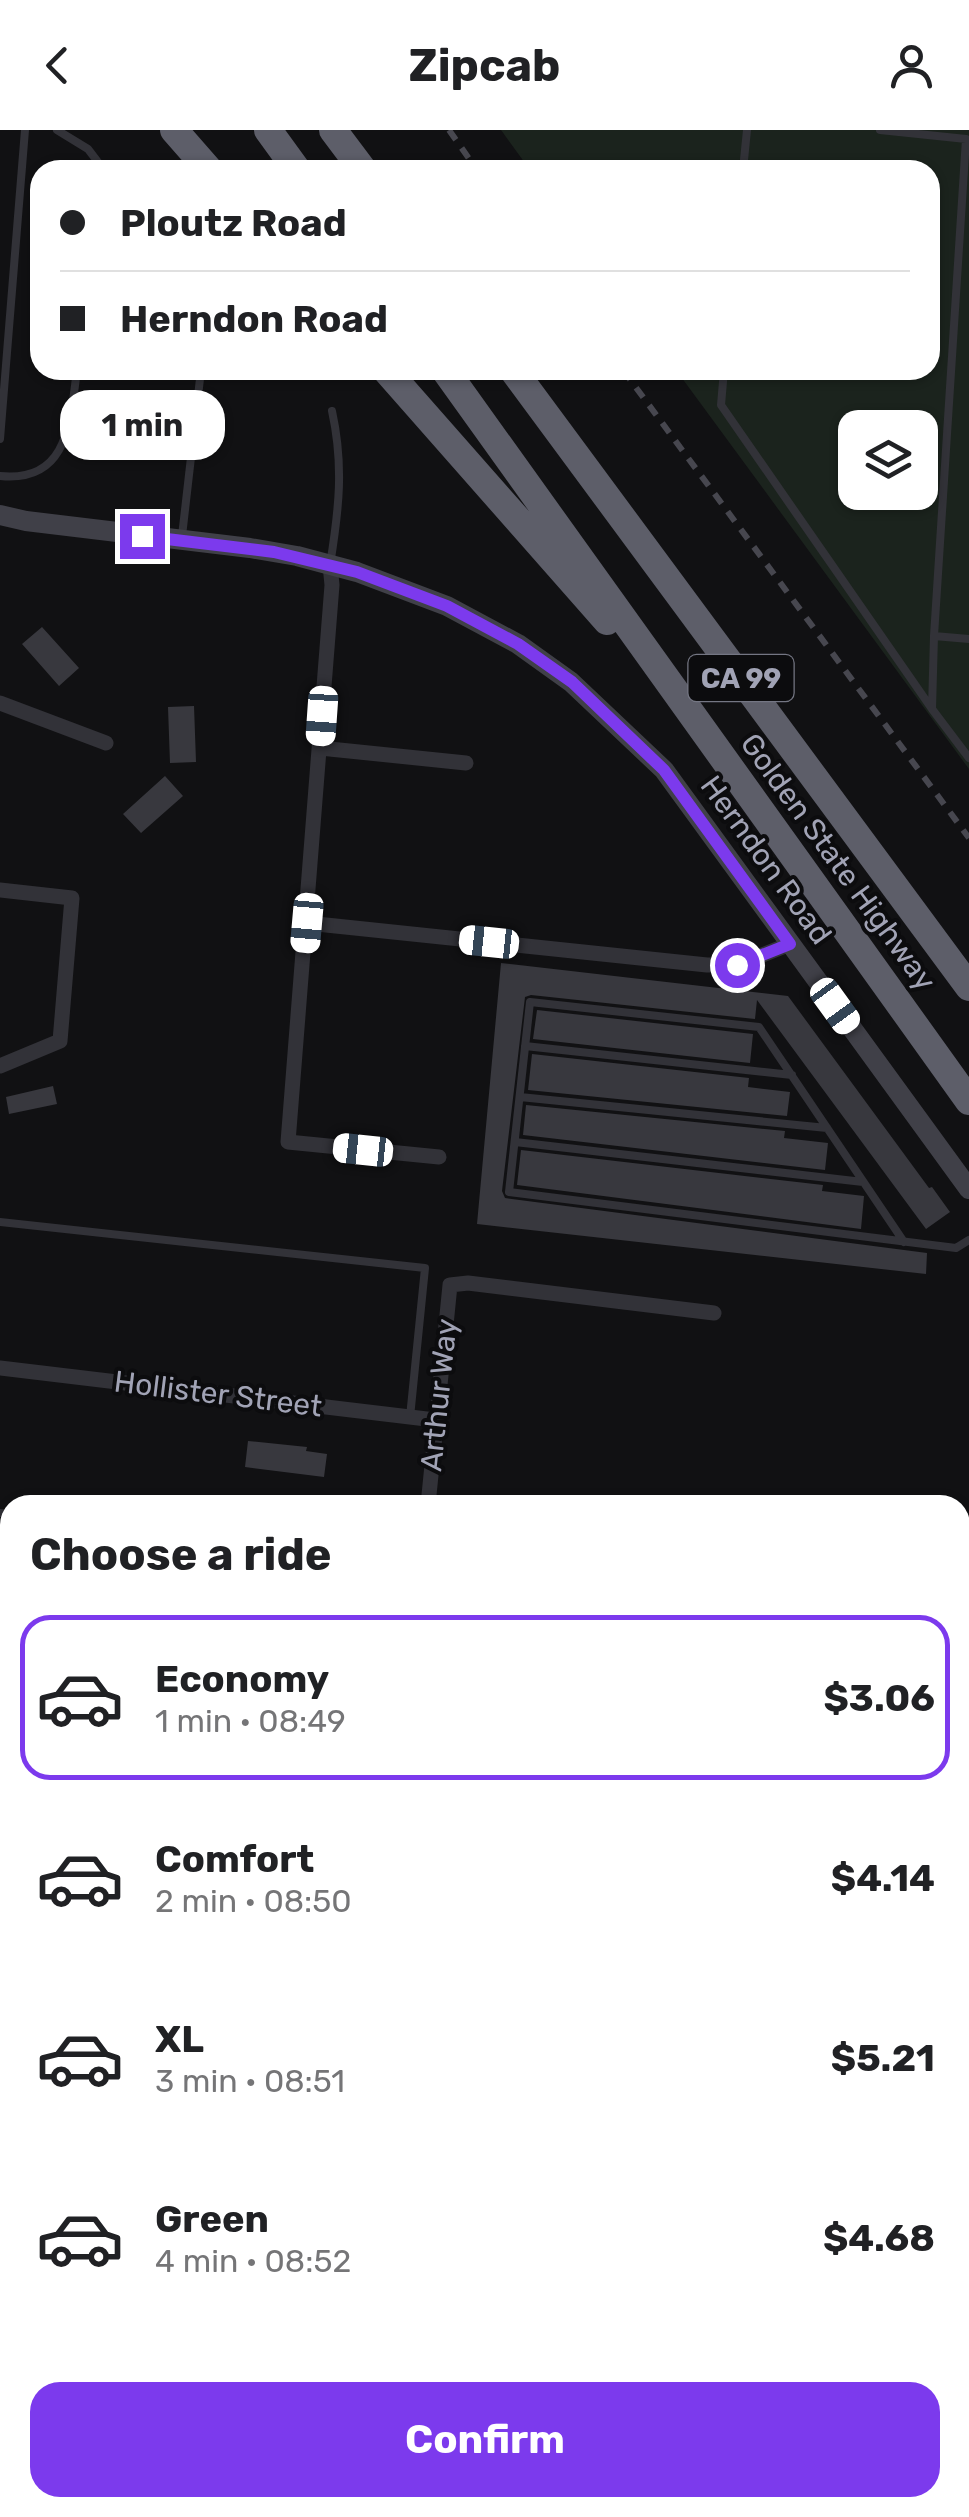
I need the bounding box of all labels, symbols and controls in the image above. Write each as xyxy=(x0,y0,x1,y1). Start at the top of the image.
icon: back xyxy=(30,38,85,93)
icon: person xyxy=(884,38,939,93)
text: Zipcab xyxy=(408,39,561,92)
text: Ploutz Road xyxy=(120,200,347,246)
text: Herndon Road xyxy=(120,296,388,342)
callout: 1 min xyxy=(59,391,224,461)
text: 1 min xyxy=(102,406,183,444)
map controls xyxy=(838,410,938,510)
button: layers xyxy=(838,410,938,510)
route end xyxy=(120,514,165,559)
road number: CA 99 xyxy=(688,655,794,701)
car xyxy=(305,685,339,747)
street label: Golden State Highway xyxy=(733,726,943,998)
street label: Herndon Road xyxy=(693,769,839,951)
car xyxy=(289,892,325,954)
car xyxy=(458,924,520,960)
route start xyxy=(715,943,760,988)
car xyxy=(805,973,865,1039)
car xyxy=(332,1132,394,1168)
street label: Arthur Way xyxy=(413,1317,465,1473)
street label: Hollister Street xyxy=(112,1363,324,1425)
text: Choose a ride xyxy=(30,1528,332,1581)
icon: car xyxy=(35,1653,125,1743)
text: Economy xyxy=(155,1656,329,1702)
text: $3.06 xyxy=(823,1675,935,1721)
text: 1 min · 08:49 xyxy=(155,1702,346,1740)
icon: car xyxy=(35,1833,125,1923)
text: Comfort xyxy=(155,1836,314,1882)
text: $4.14 xyxy=(831,1855,935,1901)
text: 2 min · 08:50 xyxy=(155,1882,352,1920)
icon: car xyxy=(35,2013,125,2103)
text: XL xyxy=(155,2016,204,2062)
text: $5.21 xyxy=(831,2035,935,2081)
text: 3 min · 08:51 xyxy=(155,2062,345,2100)
icon: car xyxy=(35,2193,125,2283)
text: Green xyxy=(155,2196,269,2242)
text: $4.68 xyxy=(823,2215,935,2261)
text: 4 min · 08:52 xyxy=(155,2242,351,2280)
button: Confirm xyxy=(30,2382,940,2497)

